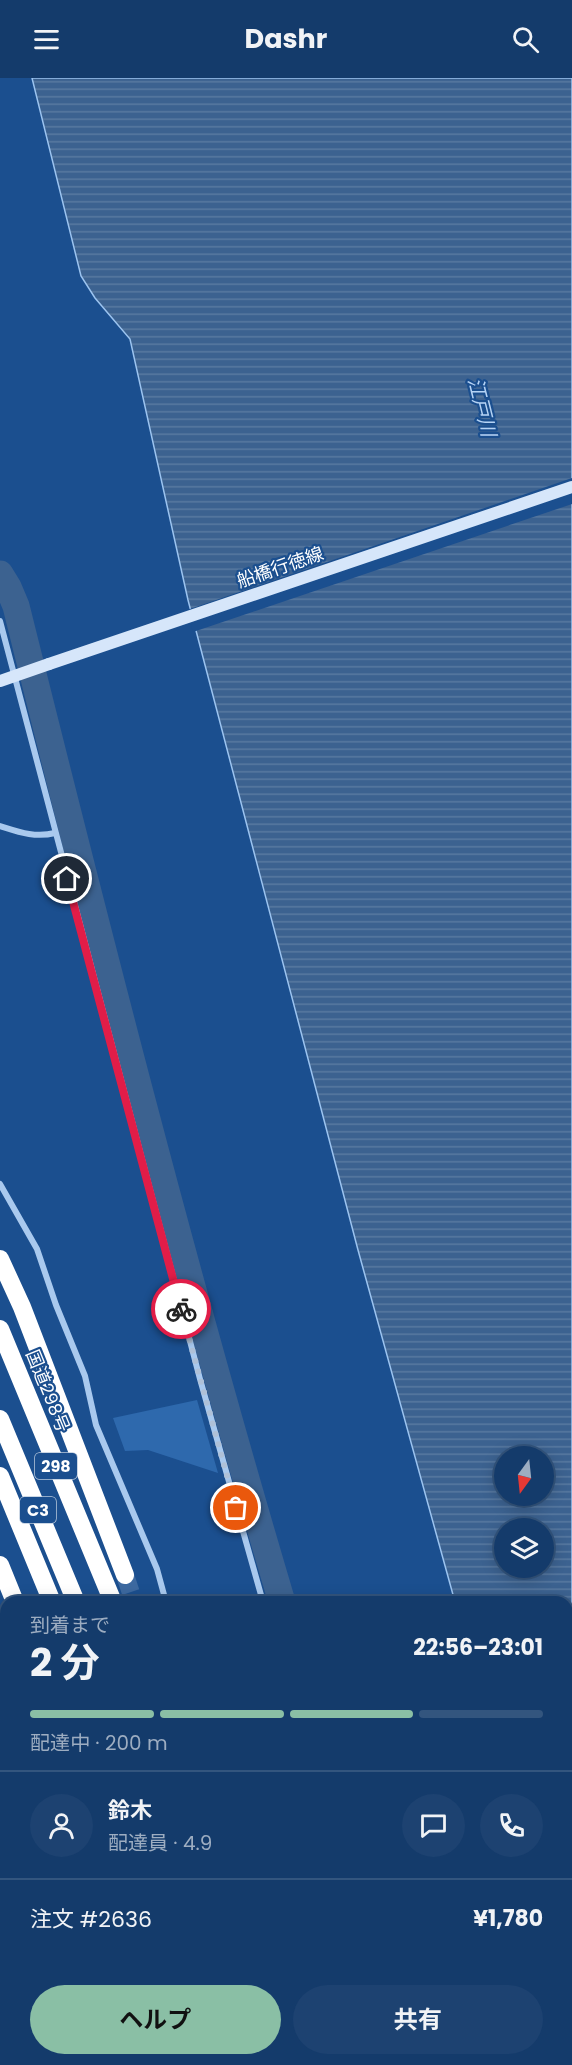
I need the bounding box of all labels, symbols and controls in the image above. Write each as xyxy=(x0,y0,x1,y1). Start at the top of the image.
text: Dashr xyxy=(245,20,327,57)
icon: menu xyxy=(30,23,63,56)
icon: search xyxy=(509,23,542,56)
water label: 江戸川 xyxy=(461,375,503,441)
street label: 船橋行徳線 xyxy=(233,541,327,593)
pin xyxy=(41,853,92,904)
icon: home xyxy=(50,862,83,895)
courier xyxy=(151,1279,211,1339)
icon: bike xyxy=(165,1293,198,1326)
street label: 国道298号 xyxy=(20,1346,76,1436)
north arrow xyxy=(494,1446,554,1506)
map controls xyxy=(494,1446,554,1578)
road number: 298 xyxy=(35,1453,77,1479)
pin xyxy=(210,1482,261,1533)
icon: bag xyxy=(219,1491,252,1524)
road number: C3 xyxy=(20,1497,56,1523)
button: layers xyxy=(494,1518,554,1578)
text: 到着まで xyxy=(30,1611,110,1639)
text: 22:56–23:01 xyxy=(413,1632,543,1663)
text: 2 分 xyxy=(30,1635,100,1690)
text: 配達中 · 200 m xyxy=(30,1729,167,1757)
button: person xyxy=(30,1794,93,1857)
button: chat xyxy=(402,1794,465,1857)
button: phone xyxy=(480,1794,543,1857)
text: 鈴木 xyxy=(108,1795,152,1826)
text: 配達員 · 4.9 xyxy=(108,1829,212,1857)
text: ¥1,780 xyxy=(473,1903,543,1934)
text: 注文 #2636 xyxy=(30,1904,152,1935)
button: ヘルプ xyxy=(30,1985,281,2054)
button: 共有 xyxy=(293,1985,543,2054)

